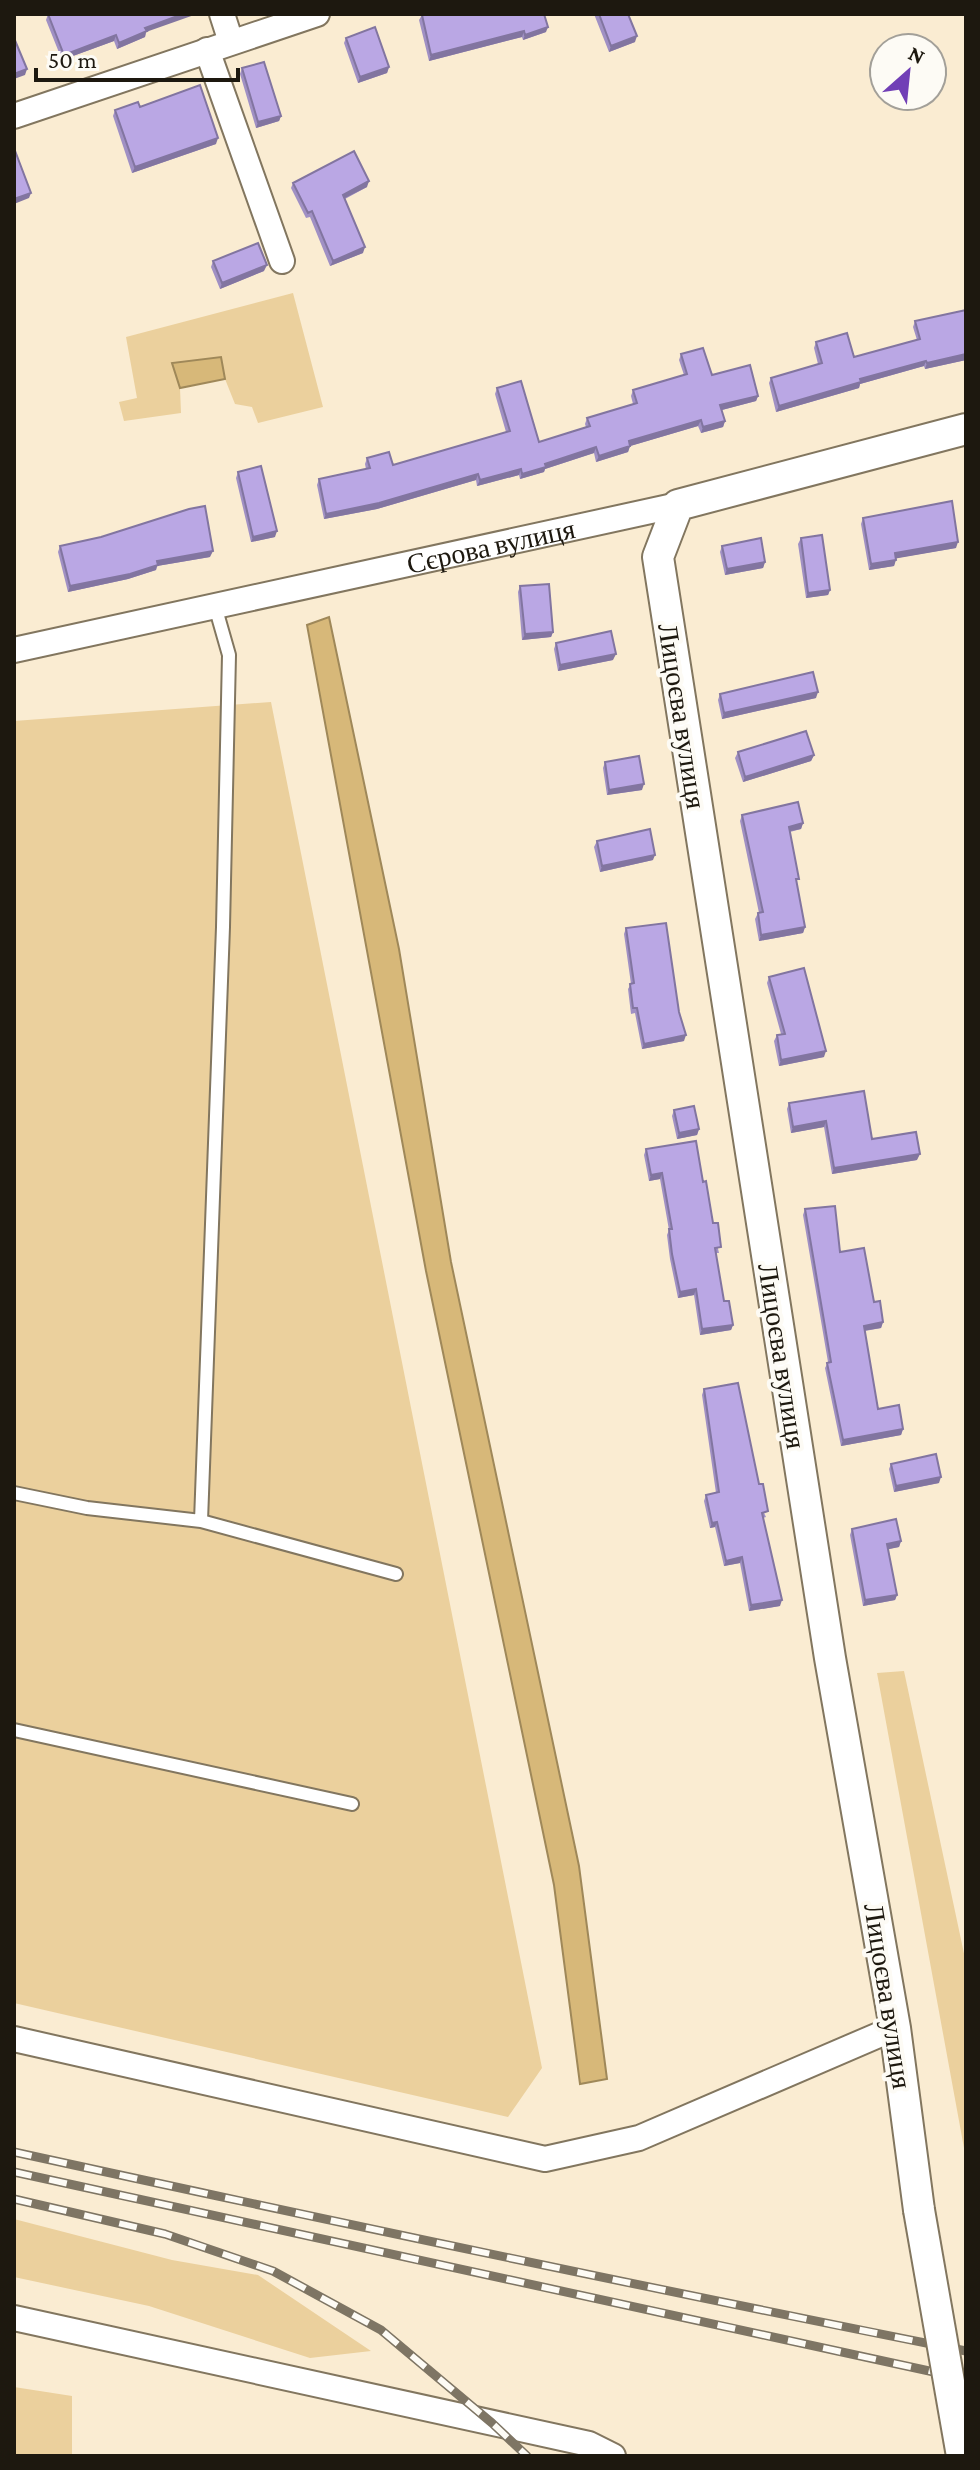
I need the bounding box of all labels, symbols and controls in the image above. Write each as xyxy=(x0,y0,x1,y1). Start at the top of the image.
scale bar xyxy=(36,32,238,82)
north arrow xyxy=(868,32,948,112)
text: N xyxy=(904,40,929,69)
text: 50 m xyxy=(48,46,97,73)
street label: Сєрова вулиця xyxy=(404,512,578,579)
street label: Лицоєва вулиця xyxy=(652,621,712,811)
street label: Лицоєва вулиця xyxy=(752,1261,812,1451)
street label: Лицоєва вулиця xyxy=(858,1901,918,2091)

